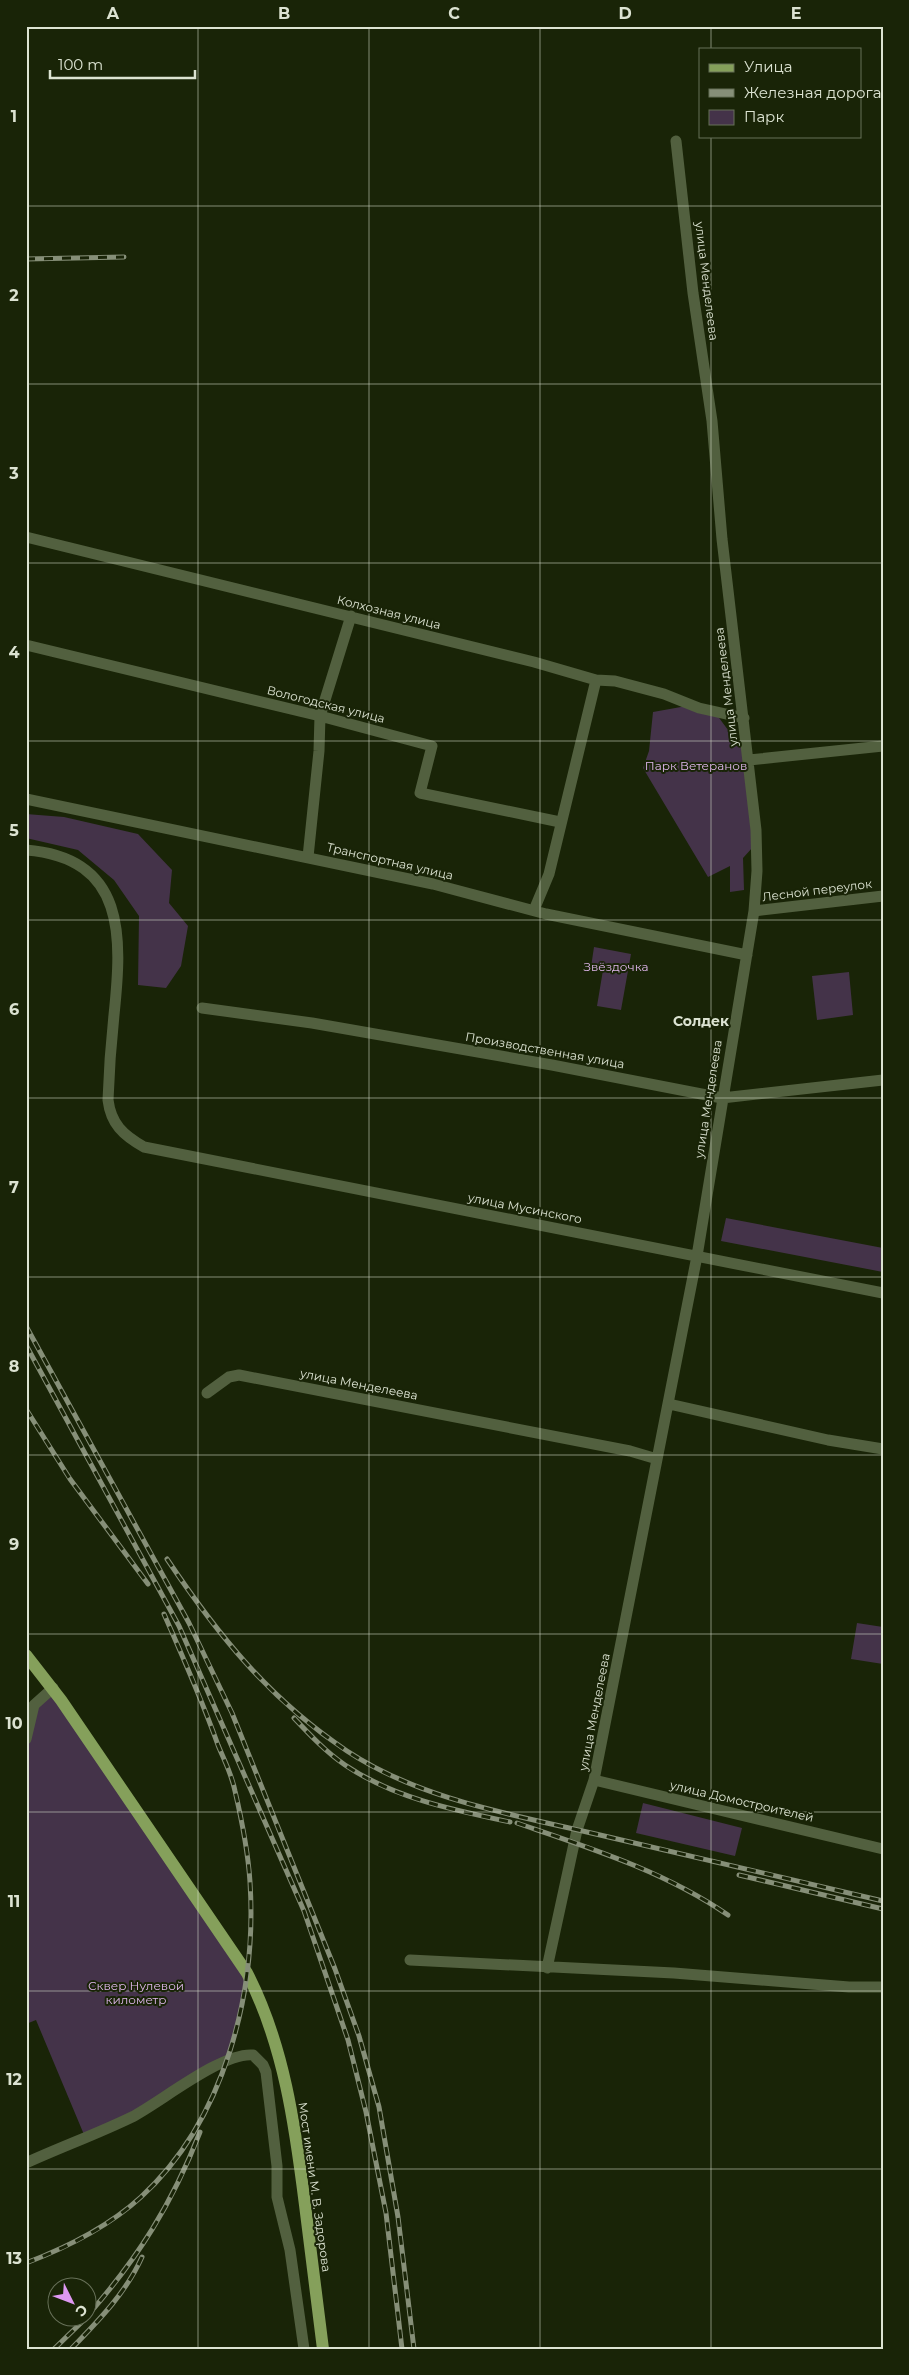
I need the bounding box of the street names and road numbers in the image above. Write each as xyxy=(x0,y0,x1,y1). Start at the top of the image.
street label: улица Менделеева xyxy=(692,220,722,341)
street label: Колхозная улица xyxy=(336,592,442,632)
street label: улица Менделеева xyxy=(711,627,741,748)
street label: Вологодская улица xyxy=(265,682,387,726)
street label: Транспортная улица xyxy=(325,839,455,883)
street label: Лесной переулок xyxy=(761,876,873,904)
street label: Производственная улица xyxy=(464,1029,626,1071)
street label: улица Менделеева xyxy=(691,1039,725,1160)
street label: улица Мусинского xyxy=(466,1189,584,1226)
street label: улица Менделеева xyxy=(298,1365,419,1403)
street label: улица Менделеева xyxy=(575,1652,613,1773)
street label: улица Домостроителей xyxy=(668,1777,815,1825)
street label: Мост имени М. В. Задорова xyxy=(296,2101,334,2273)

